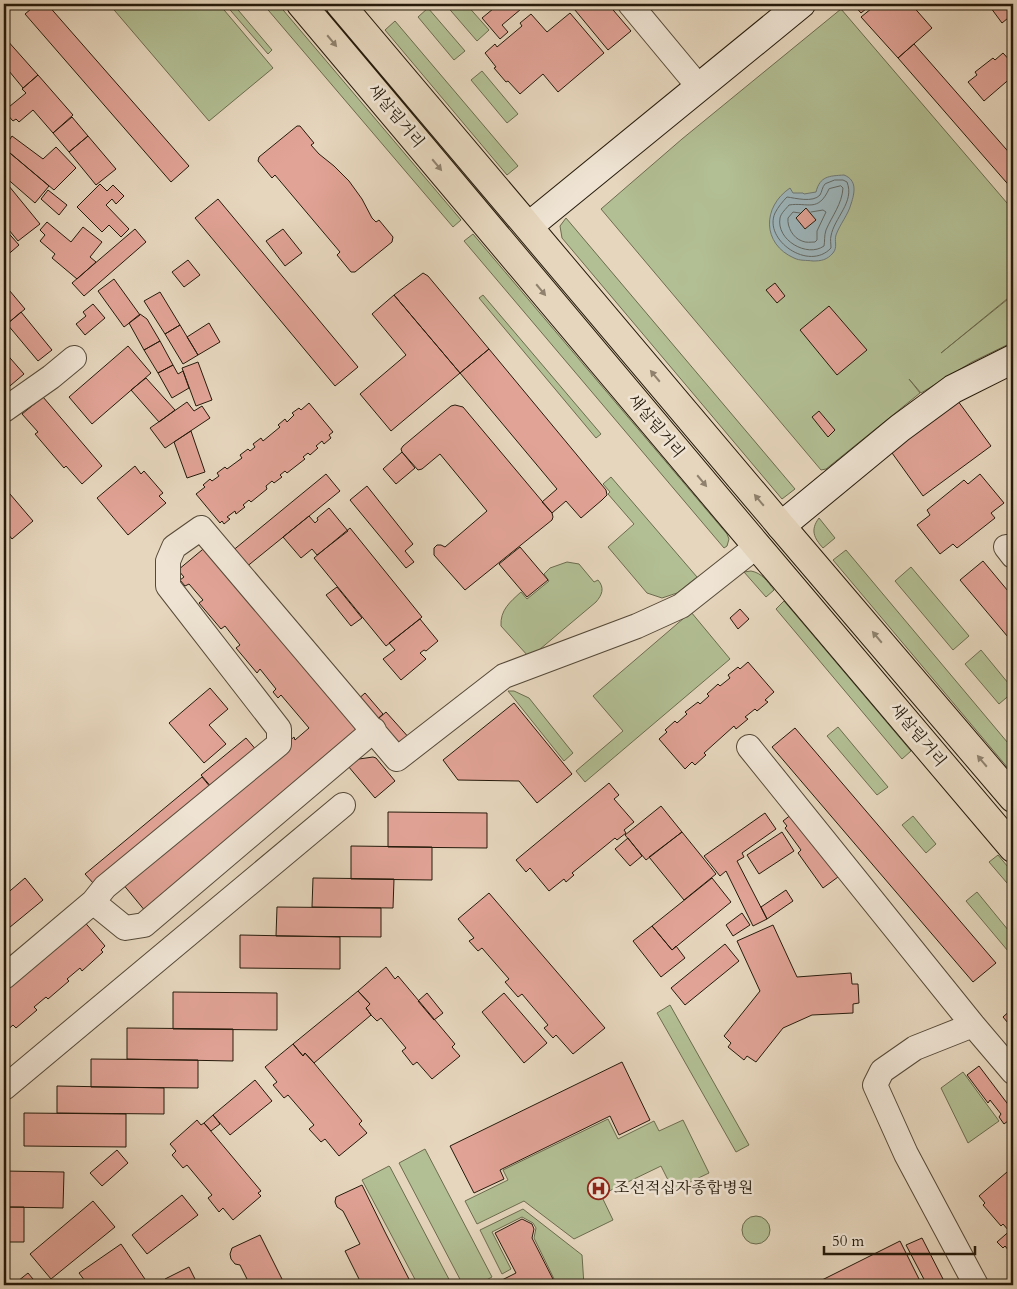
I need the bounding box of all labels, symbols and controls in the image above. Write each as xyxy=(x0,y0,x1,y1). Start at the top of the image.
one-way arrow xyxy=(327,34,338,47)
street label: 새살림거리 xyxy=(363,79,429,153)
one-way arrow xyxy=(431,159,442,172)
one-way arrow xyxy=(536,283,547,296)
one-way arrow xyxy=(649,370,661,382)
street label: 새살림거리 xyxy=(623,389,689,463)
one-way arrow xyxy=(697,474,708,487)
one-way arrow xyxy=(754,494,765,507)
one-way arrow xyxy=(871,630,882,643)
street label: 새살림거리 xyxy=(885,698,951,772)
one-way arrow xyxy=(976,754,987,767)
hospital icon: 조선적십자종합병원 xyxy=(586,1176,610,1200)
place label: 조선적십자종합병원 xyxy=(614,1177,753,1199)
scale bar xyxy=(824,1224,976,1256)
text: 50 m xyxy=(832,1231,864,1251)

